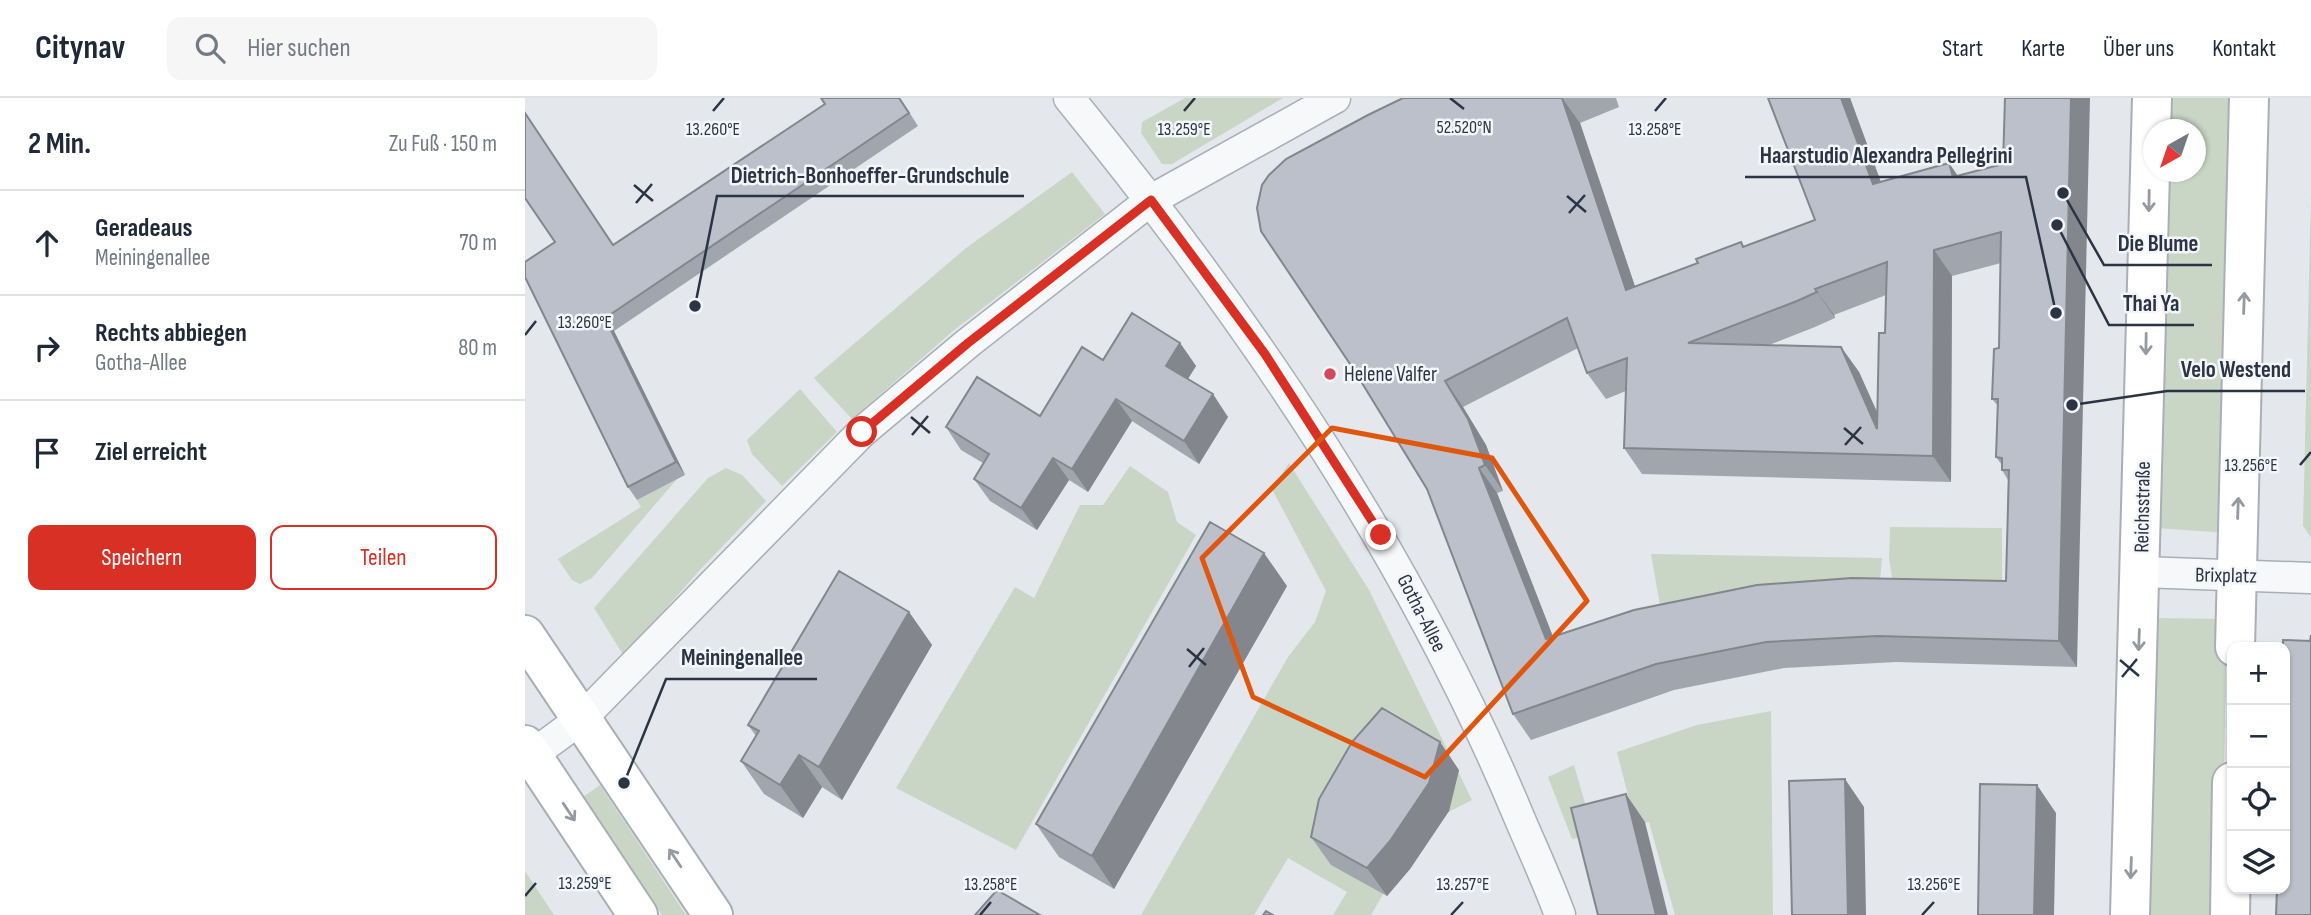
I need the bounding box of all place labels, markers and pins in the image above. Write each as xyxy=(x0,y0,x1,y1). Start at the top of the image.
callout: Haarstudio Alexandra Pellegrini xyxy=(1745,133,2026,177)
callout: Dietrich-Bonhoeffer-Grundschule xyxy=(717,152,1024,196)
callout: Die Blume xyxy=(2104,221,2212,265)
callout: Thai Ya xyxy=(2109,281,2194,325)
callout: Velo Westend xyxy=(2167,347,2305,391)
place label: Helene Valfer xyxy=(1344,362,1437,387)
marker: Helene Valfer xyxy=(1322,366,1338,382)
callout: Meiningenallee xyxy=(666,635,817,679)

